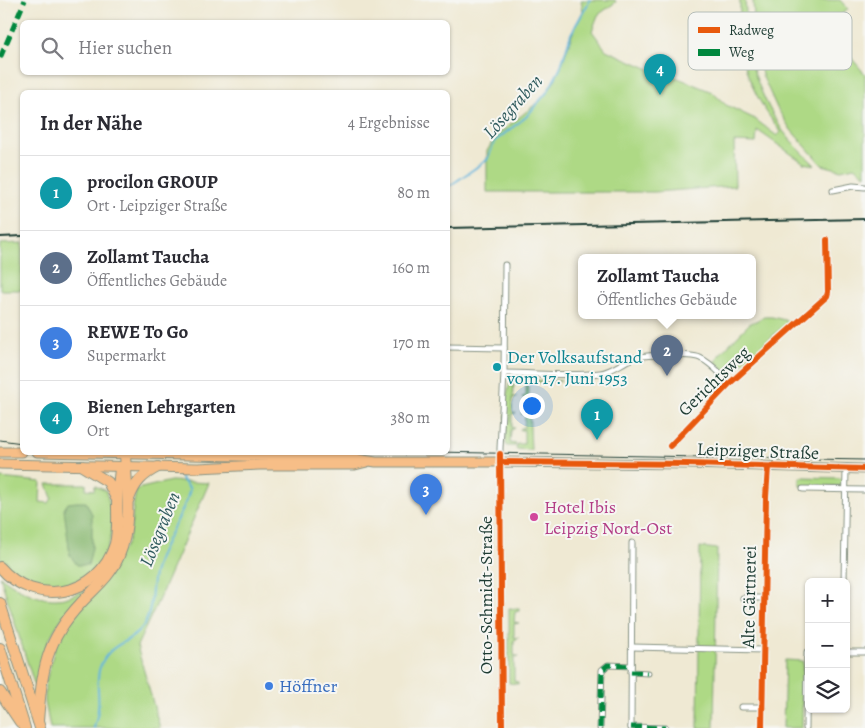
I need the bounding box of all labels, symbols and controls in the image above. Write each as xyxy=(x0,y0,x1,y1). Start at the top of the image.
legend xyxy=(688,12,852,70)
search box xyxy=(20,20,450,75)
text: Radweg xyxy=(729,21,774,40)
icon: search xyxy=(38,34,66,62)
text: Hier suchen xyxy=(78,35,172,61)
text: Weg xyxy=(728,43,754,62)
pin: 4 xyxy=(644,54,676,95)
water label: Lösegraben xyxy=(477,69,549,145)
text: In der Nähe xyxy=(40,109,142,137)
text: 4 Ergebnisse xyxy=(348,112,430,134)
text: procilon GROUP xyxy=(87,169,218,195)
text: 1 xyxy=(53,182,59,204)
text: 80 m xyxy=(397,182,430,204)
text: Ort · Leipziger Straße xyxy=(87,195,227,217)
text: Zollamt Taucha xyxy=(87,244,210,270)
popup xyxy=(578,254,756,319)
text: 2 xyxy=(52,257,60,279)
text: 160 m xyxy=(392,257,430,279)
text: Zollamt Taucha xyxy=(597,263,720,289)
text: Öffentliches Gebäude xyxy=(87,270,227,292)
text: Öffentliches Gebäude xyxy=(597,289,737,311)
text: REWE To Go xyxy=(87,319,188,345)
text: 3 xyxy=(53,332,59,354)
text: 170 m xyxy=(393,332,430,354)
pin: 2 xyxy=(651,335,683,376)
street label: Gerichtsweg xyxy=(673,341,755,421)
text: Supermarkt xyxy=(87,345,166,367)
place label: Der Volksaufstand vom 17. Juni 1953 xyxy=(506,345,643,390)
marker: Der Volksaufstand vom 17. Juni 1953 xyxy=(491,361,503,373)
your location xyxy=(519,393,545,419)
text: Bienen Lehrgarten xyxy=(87,394,236,420)
pin: 1 xyxy=(581,399,613,440)
text: 4 xyxy=(52,407,60,429)
text: 380 m xyxy=(391,407,430,429)
text: Ort xyxy=(87,420,109,442)
street label: Leipziger Straße xyxy=(697,437,819,465)
pin: 3 xyxy=(410,474,442,515)
water label: Lösegraben xyxy=(133,488,187,571)
place label: Hotel Ibis Leipzig Nord-Ost xyxy=(544,495,672,540)
marker: Hotel Ibis Leipzig Nord-Ost xyxy=(528,511,540,523)
street label: Otto-Schmidt-Straße xyxy=(474,516,498,674)
street label: Alte Gärtnerei xyxy=(736,545,762,650)
map controls xyxy=(805,578,850,713)
button: + xyxy=(805,578,850,623)
button: − xyxy=(805,623,850,668)
button: layers xyxy=(805,668,850,713)
place label: Höffner xyxy=(279,674,337,698)
marker: Höffner xyxy=(263,680,275,692)

